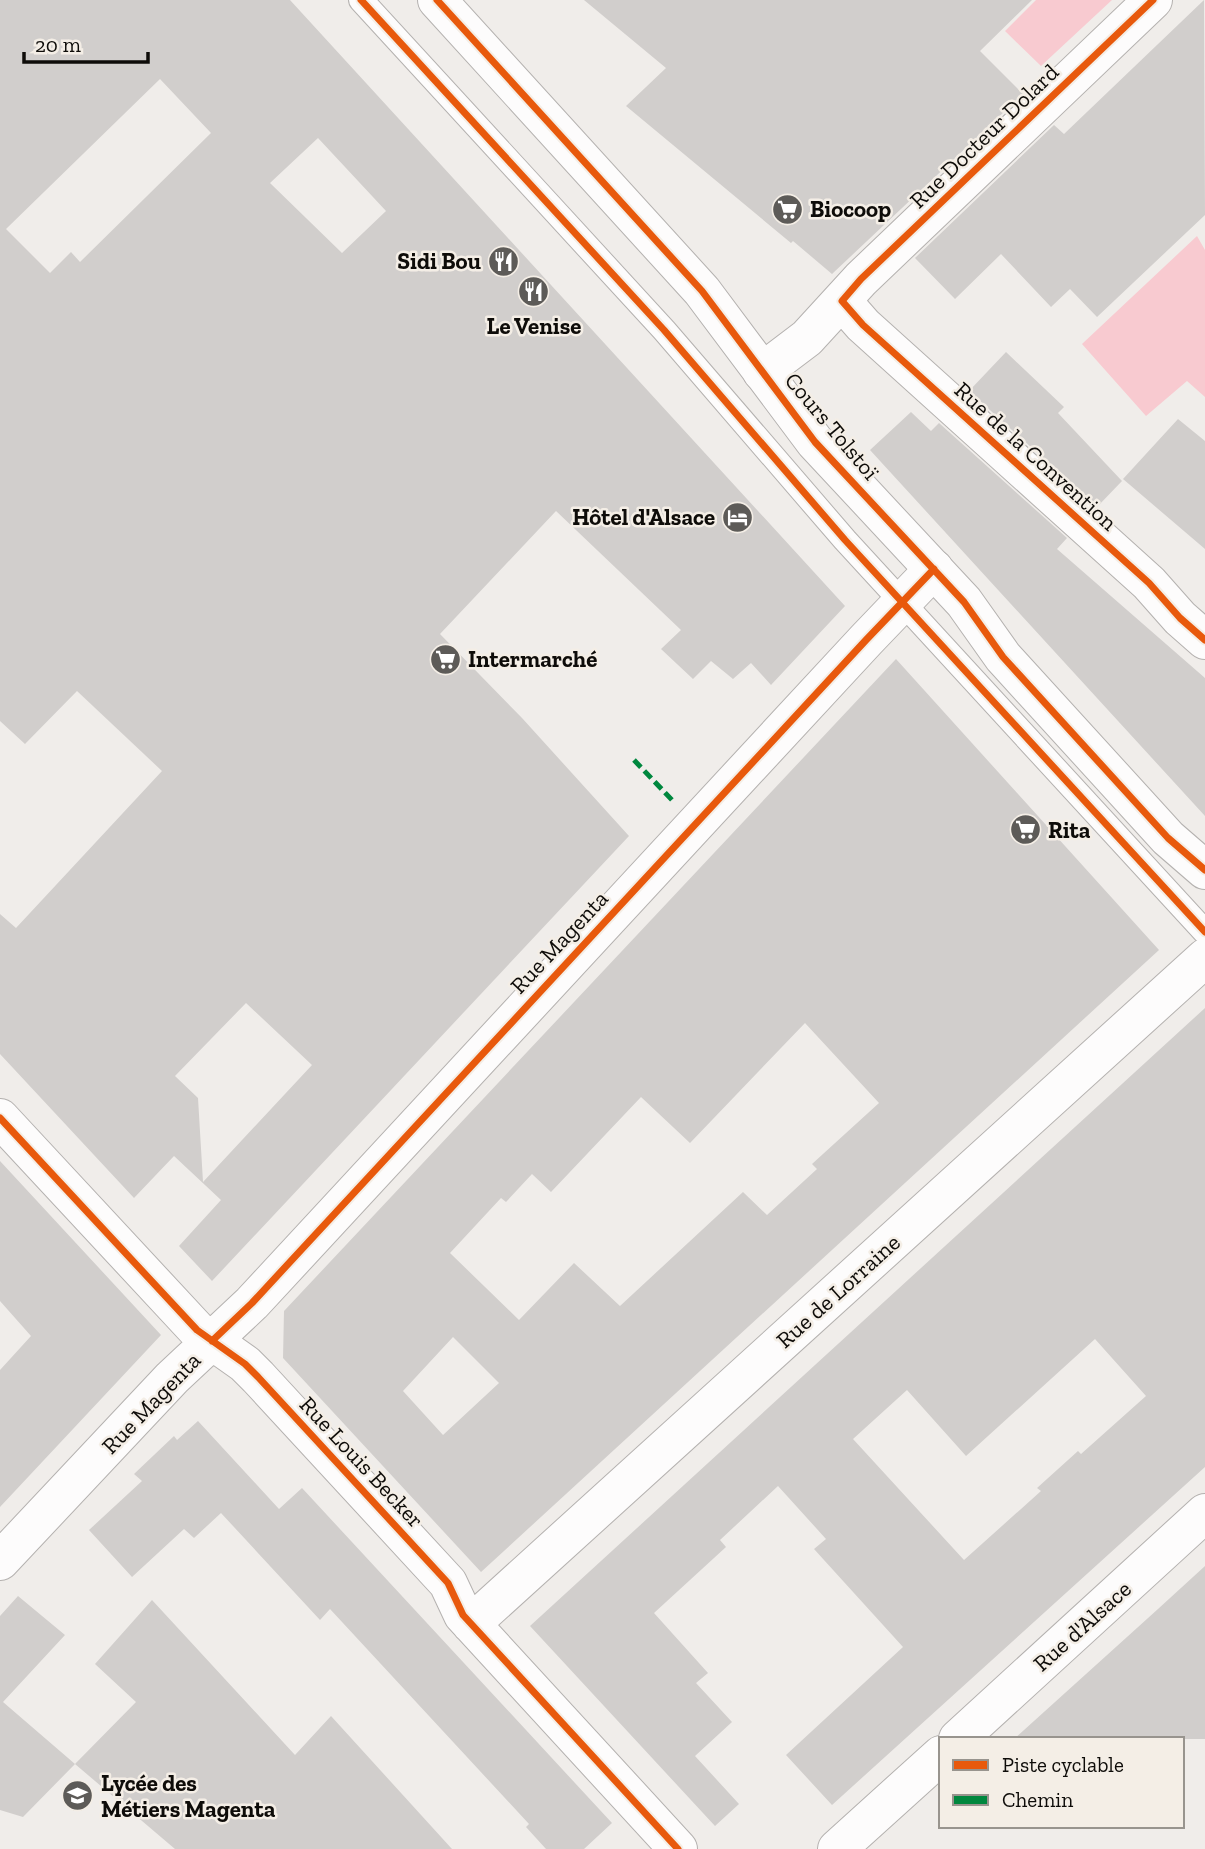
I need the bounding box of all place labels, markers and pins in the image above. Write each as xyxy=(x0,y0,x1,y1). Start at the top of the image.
supermarket icon: Biocoop xyxy=(770,192,804,226)
place label: Biocoop xyxy=(810,195,891,223)
restaurant icon: Sidi Bou xyxy=(487,244,521,278)
place label: Sidi Bou xyxy=(397,247,482,275)
restaurant icon: Le Venise xyxy=(517,275,551,309)
place label: Le Venise xyxy=(487,312,581,340)
hotel icon: Hôtel d'Alsace xyxy=(721,500,755,534)
place label: Hôtel d'Alsace xyxy=(572,503,715,531)
supermarket icon: Intermarché xyxy=(428,642,462,676)
place label: Intermarché xyxy=(468,645,597,673)
supermarket icon: Rita xyxy=(1008,813,1042,847)
place label: Rita xyxy=(1048,816,1091,844)
place label: Lycée des Métiers Magenta xyxy=(101,1769,276,1823)
school or university icon: Lycée des Métiers Magenta xyxy=(61,1779,95,1813)

